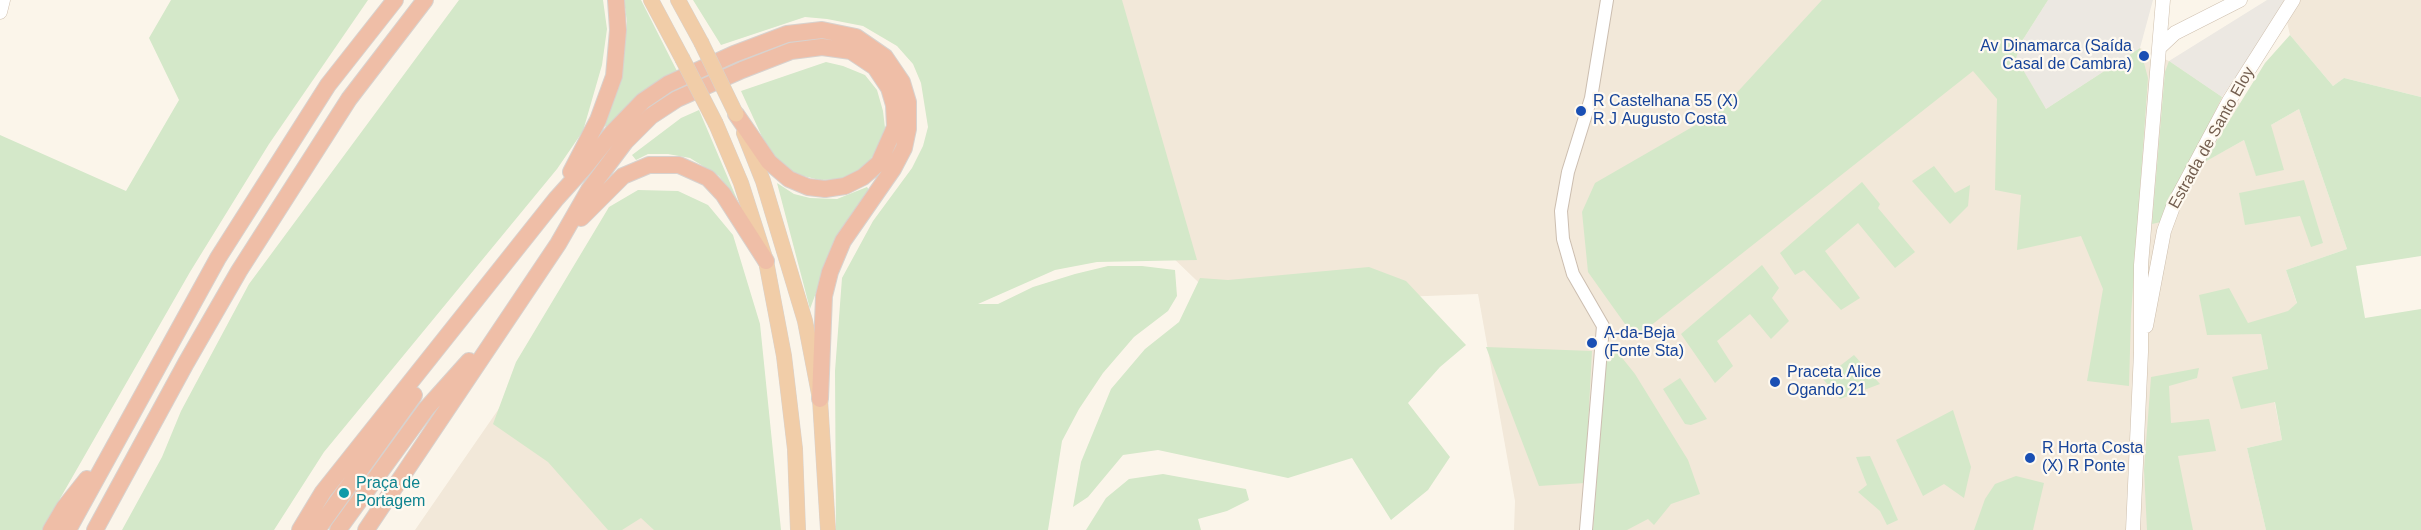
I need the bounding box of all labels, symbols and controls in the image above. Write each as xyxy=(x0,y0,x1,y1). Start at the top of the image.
place label: Av Dinamarca (Saída Casal de Cambra) xyxy=(1980,37,2132,75)
marker: Av Dinamarca (Saída Casal de Cambra) xyxy=(2137,49,2151,63)
street label: Estrada de Santo Eloy xyxy=(2165,64,2259,212)
place label: R Castelhana 55 (X) R J Augusto Costa xyxy=(1593,92,1738,130)
marker: R Castelhana 55 (X) R J Augusto Costa xyxy=(1574,104,1588,118)
place label: A-da-Beja (Fonte Sta) xyxy=(1604,324,1684,362)
marker: A-da-Beja (Fonte Sta) xyxy=(1585,336,1599,350)
place label: Praceta Alice Ogando 21 xyxy=(1787,363,1881,401)
marker: Praceta Alice Ogando 21 xyxy=(1768,375,1782,389)
place label: R Horta Costa (X) R Ponte xyxy=(2042,439,2143,477)
marker: R Horta Costa (X) R Ponte xyxy=(2023,451,2037,465)
place label: Praça de Portagem xyxy=(356,474,425,512)
marker: Praça de Portagem xyxy=(337,486,351,500)

